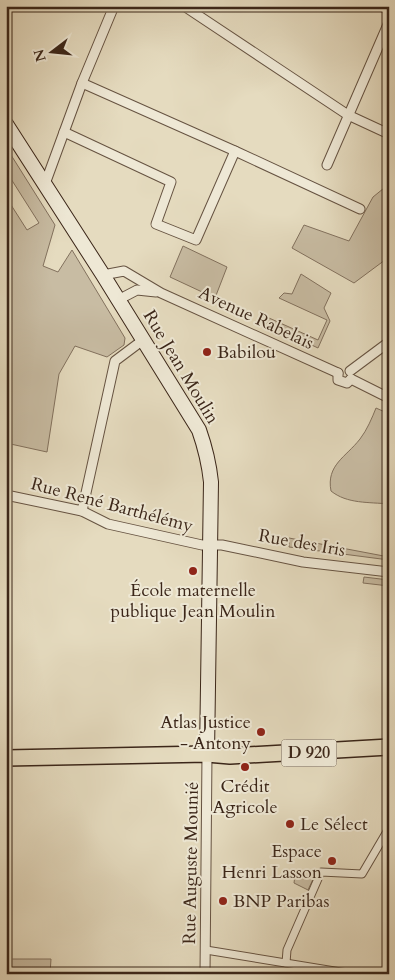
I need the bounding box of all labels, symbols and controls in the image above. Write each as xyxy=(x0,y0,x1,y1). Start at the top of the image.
north arrow xyxy=(28,28,78,78)
text: N xyxy=(29,47,51,64)
street label: Avenue Rabelais xyxy=(194,280,318,356)
street label: Rue Jean Moulin xyxy=(137,305,225,429)
place label: Babilou xyxy=(217,340,276,365)
marker: Babilou xyxy=(201,346,213,358)
street label: Rue René Barthélémy xyxy=(28,471,196,539)
street label: Rue des Iris xyxy=(257,523,347,563)
marker: École maternelle publique Jean Moulin xyxy=(187,565,199,577)
place label: École maternelle publique Jean Moulin xyxy=(111,578,276,624)
place label: Atlas Justice - Antony xyxy=(160,710,251,756)
marker: Atlas Justice - Antony xyxy=(255,726,267,738)
road number: D 920 xyxy=(282,740,336,766)
marker: Crédit Agricole xyxy=(239,761,251,773)
place label: Crédit Agricole xyxy=(212,774,278,820)
street label: Rue Auguste Mounié xyxy=(177,781,205,945)
place label: Le Sélect xyxy=(300,812,368,837)
marker: Le Sélect xyxy=(284,818,296,830)
place label: Espace Henri Lasson xyxy=(221,839,323,885)
marker: Espace Henri Lasson xyxy=(326,855,338,867)
place label: BNP Paribas xyxy=(233,889,330,914)
marker: BNP Paribas xyxy=(217,895,229,907)

